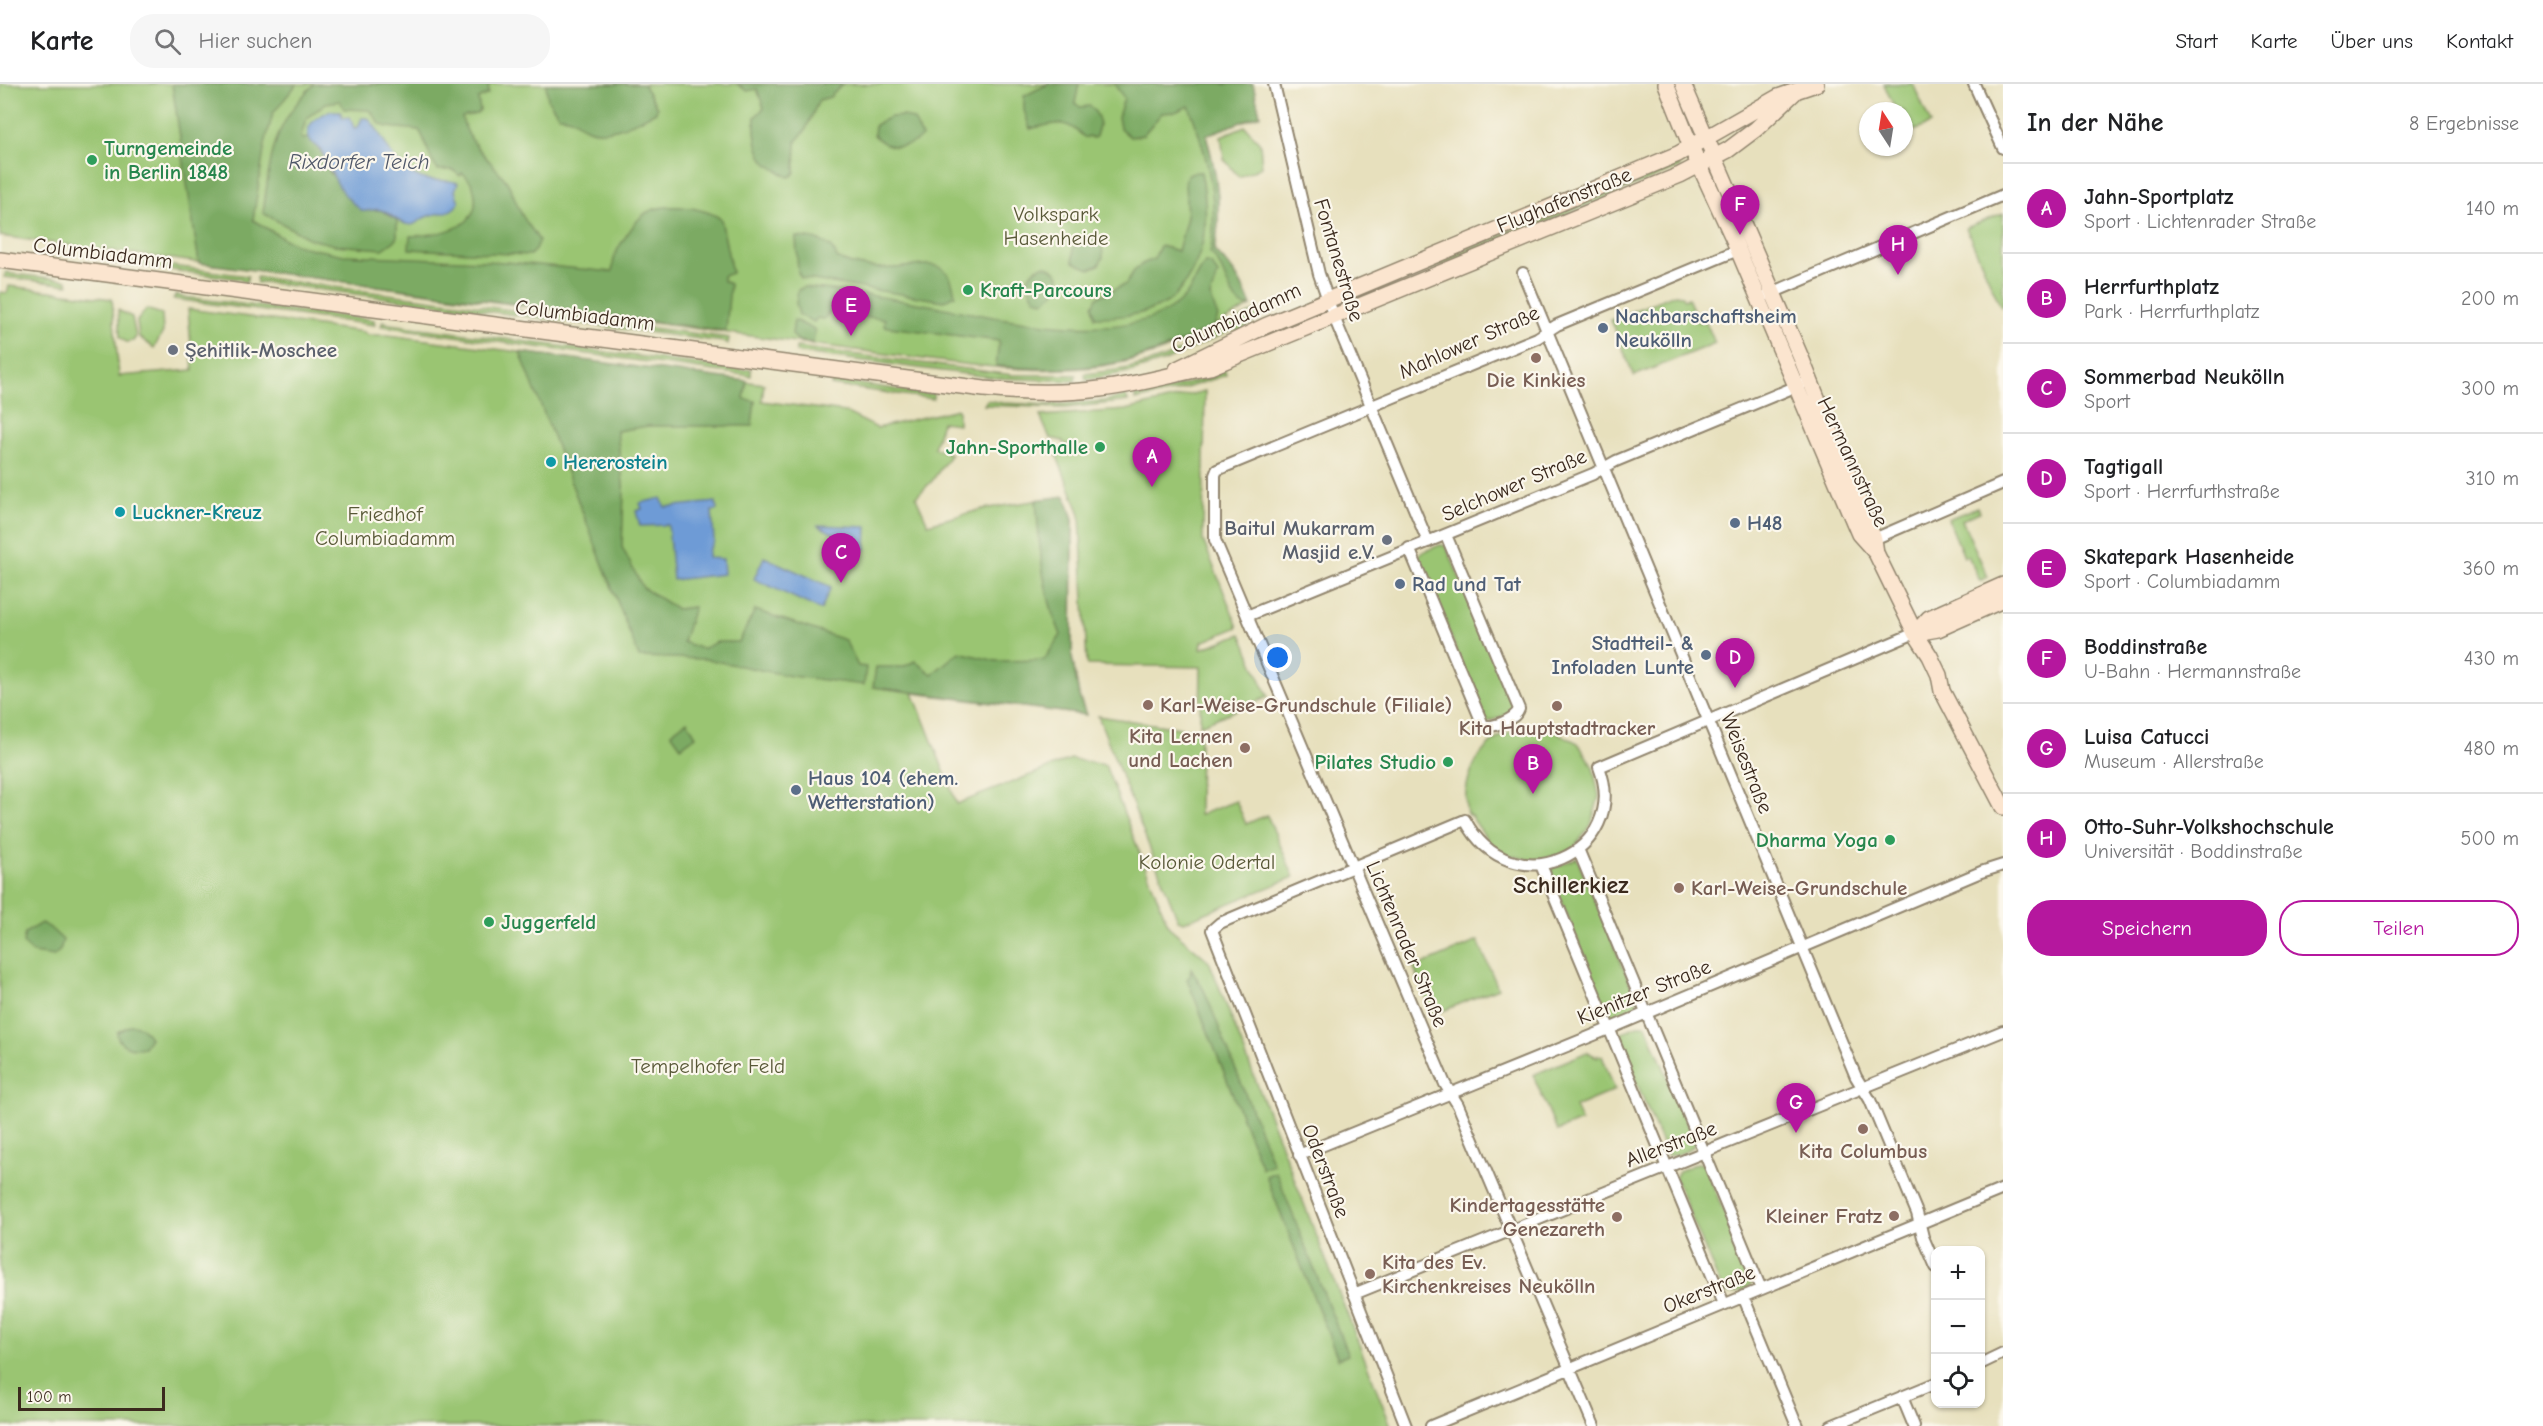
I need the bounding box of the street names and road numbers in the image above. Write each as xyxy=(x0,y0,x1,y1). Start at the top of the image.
street label: Flughafenstraße xyxy=(1493,162,1635,238)
street label: Fontanestraße xyxy=(1309,196,1369,324)
street label: Columbiadamm xyxy=(32,233,174,273)
street label: Columbiadamm xyxy=(1167,277,1305,359)
street label: Columbiadamm xyxy=(514,295,656,335)
street label: Mahlower Straße xyxy=(1395,300,1543,384)
street label: Hermannstraße xyxy=(1812,393,1894,531)
street label: Selchower Straße xyxy=(1438,444,1590,526)
street label: Weisestraße xyxy=(1716,709,1778,817)
street label: Lichtenrader Straße xyxy=(1361,857,1453,1031)
street label: Kienitzer Straße xyxy=(1574,954,1714,1030)
street label: Allerstraße xyxy=(1622,1116,1720,1172)
street label: Oderstraße xyxy=(1297,1121,1355,1221)
street label: Okerstraße xyxy=(1659,1260,1759,1318)

